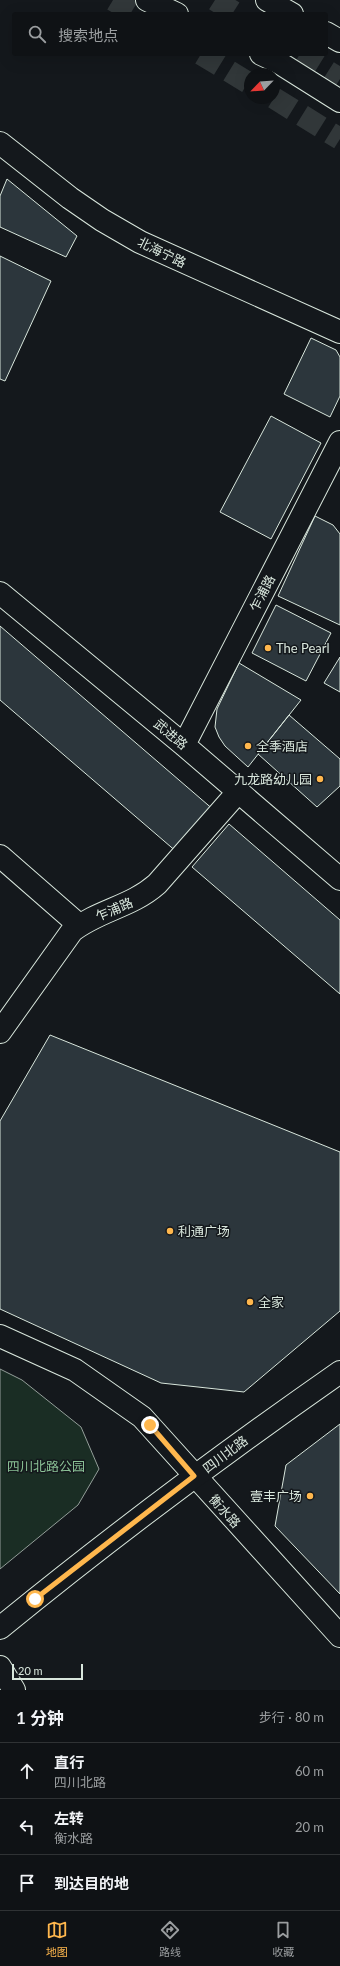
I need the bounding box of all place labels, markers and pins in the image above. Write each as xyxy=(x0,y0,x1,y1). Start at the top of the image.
place label: The Pearl xyxy=(276,640,330,656)
marker: The Pearl xyxy=(263,643,273,653)
place label: 全季酒店 xyxy=(256,738,308,754)
marker: 全季酒店 xyxy=(243,741,253,751)
place label: 九龙路幼儿园 xyxy=(234,771,312,787)
marker: 九龙路幼儿园 xyxy=(315,774,325,784)
place label: 利通广场 xyxy=(178,1223,230,1239)
marker: 利通广场 xyxy=(165,1226,175,1236)
place label: 全家 xyxy=(258,1294,284,1310)
marker: 全家 xyxy=(245,1297,255,1307)
place label: 壹丰广场 xyxy=(250,1488,302,1504)
marker: 壹丰广场 xyxy=(305,1491,315,1501)

